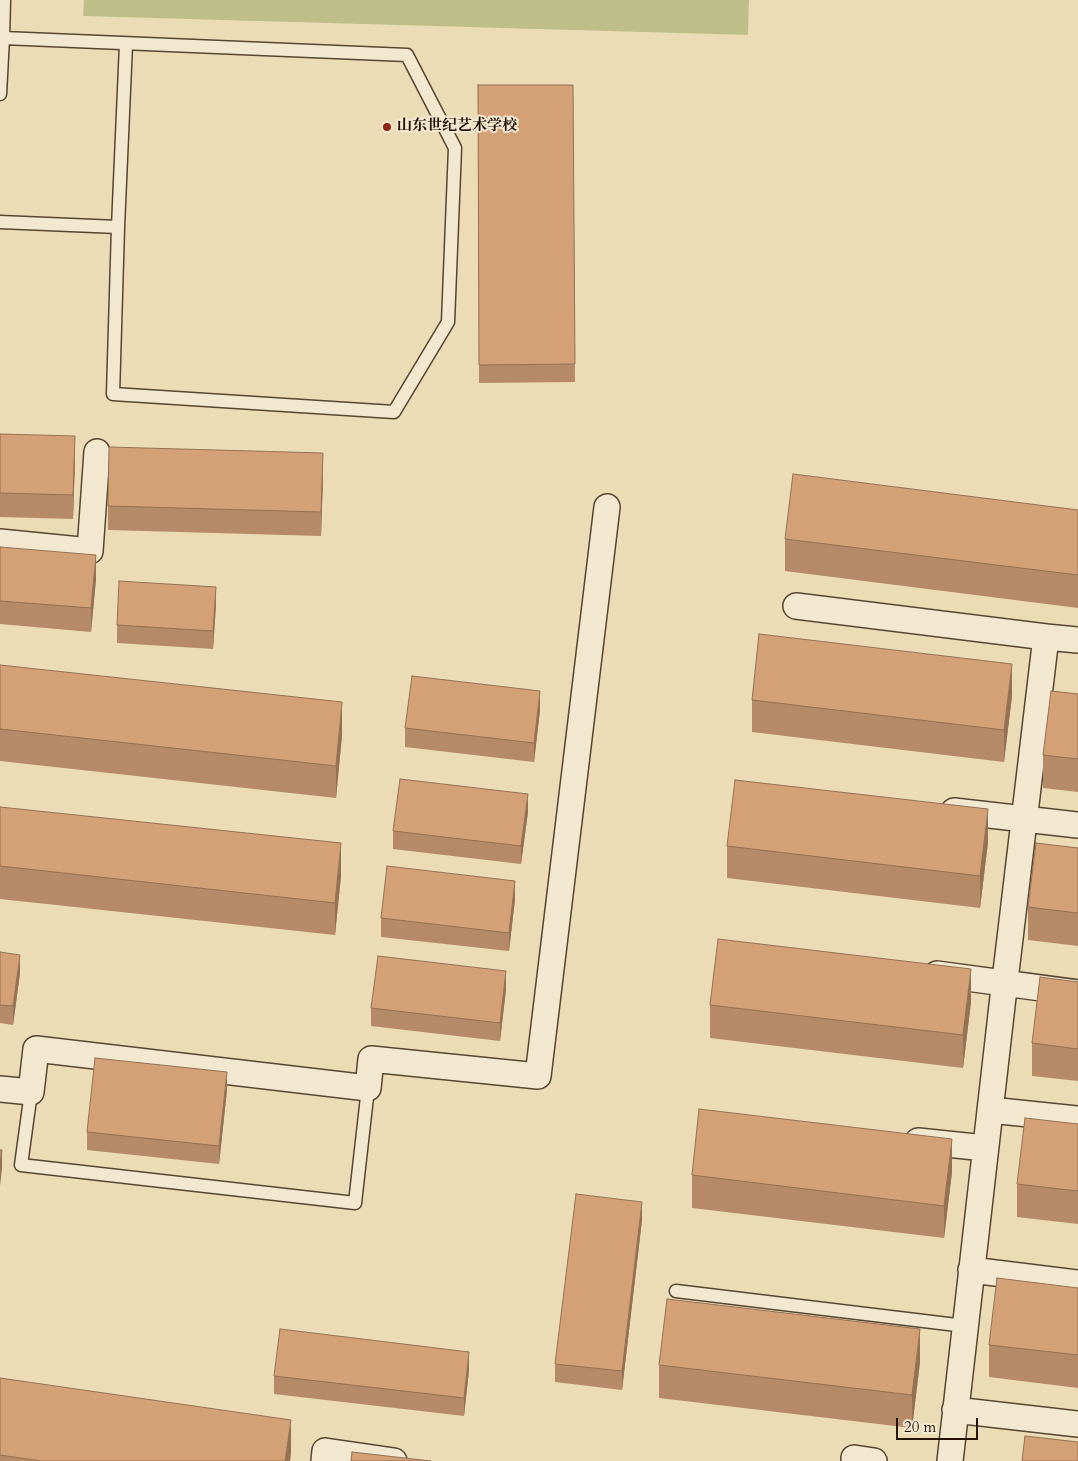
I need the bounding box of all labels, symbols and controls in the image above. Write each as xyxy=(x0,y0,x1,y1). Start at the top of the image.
place label: 山东世纪艺术学校 xyxy=(397,118,517,136)
marker: 山东世纪艺术学校 xyxy=(381,121,393,133)
scale bar xyxy=(898,1408,980,1440)
text: 20 m xyxy=(904,1417,936,1437)

